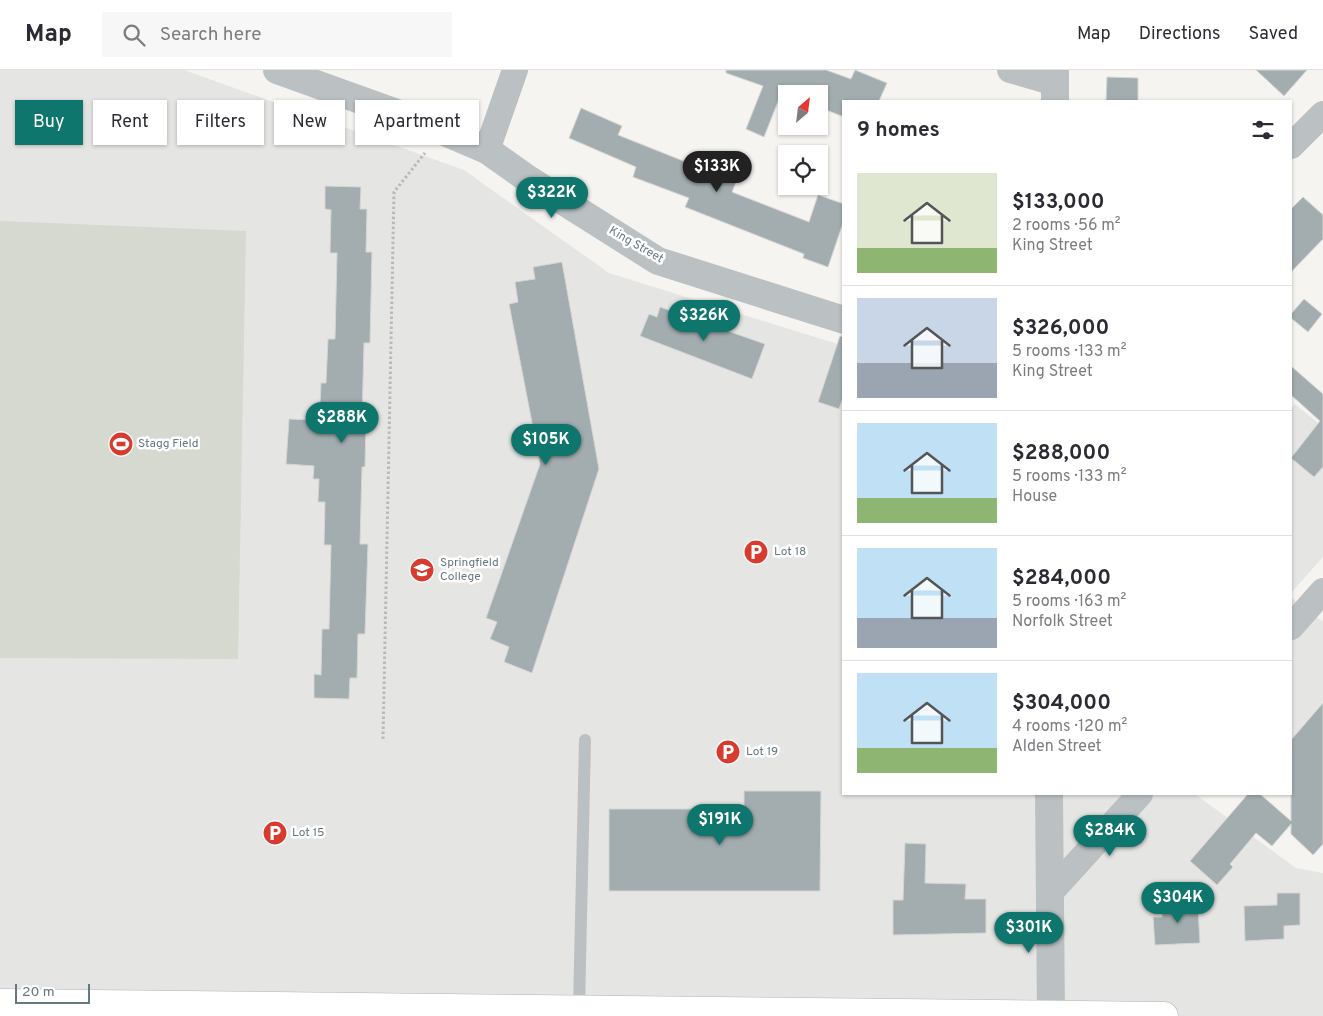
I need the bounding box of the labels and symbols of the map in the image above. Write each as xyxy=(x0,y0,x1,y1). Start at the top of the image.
north arrow xyxy=(778,85,828,135)
pin: $133K xyxy=(682,150,752,193)
pin: $322K xyxy=(517,176,587,219)
street label: King Street xyxy=(606,223,666,267)
pin: $326K xyxy=(669,300,739,342)
pin: $288K xyxy=(307,402,377,444)
pin: $105K xyxy=(511,424,581,466)
sports icon: Stagg Field xyxy=(108,431,134,457)
place label: Stagg Field xyxy=(138,436,198,452)
parking icon: Lot 18 xyxy=(743,539,769,565)
place label: Lot 18 xyxy=(774,544,806,560)
place label: Springfield College xyxy=(440,555,499,585)
school or university icon: Springfield College xyxy=(409,557,435,583)
parking icon: Lot 19 xyxy=(715,739,741,765)
place label: Lot 19 xyxy=(746,744,778,760)
pin: $191K xyxy=(685,804,755,846)
pin: $284K xyxy=(1075,814,1145,857)
parking icon: Lot 15 xyxy=(262,820,288,846)
place label: Lot 15 xyxy=(292,825,325,841)
pin: $304K xyxy=(1143,882,1213,924)
pin: $301K xyxy=(994,912,1064,954)
scale bar xyxy=(15,981,90,1004)

